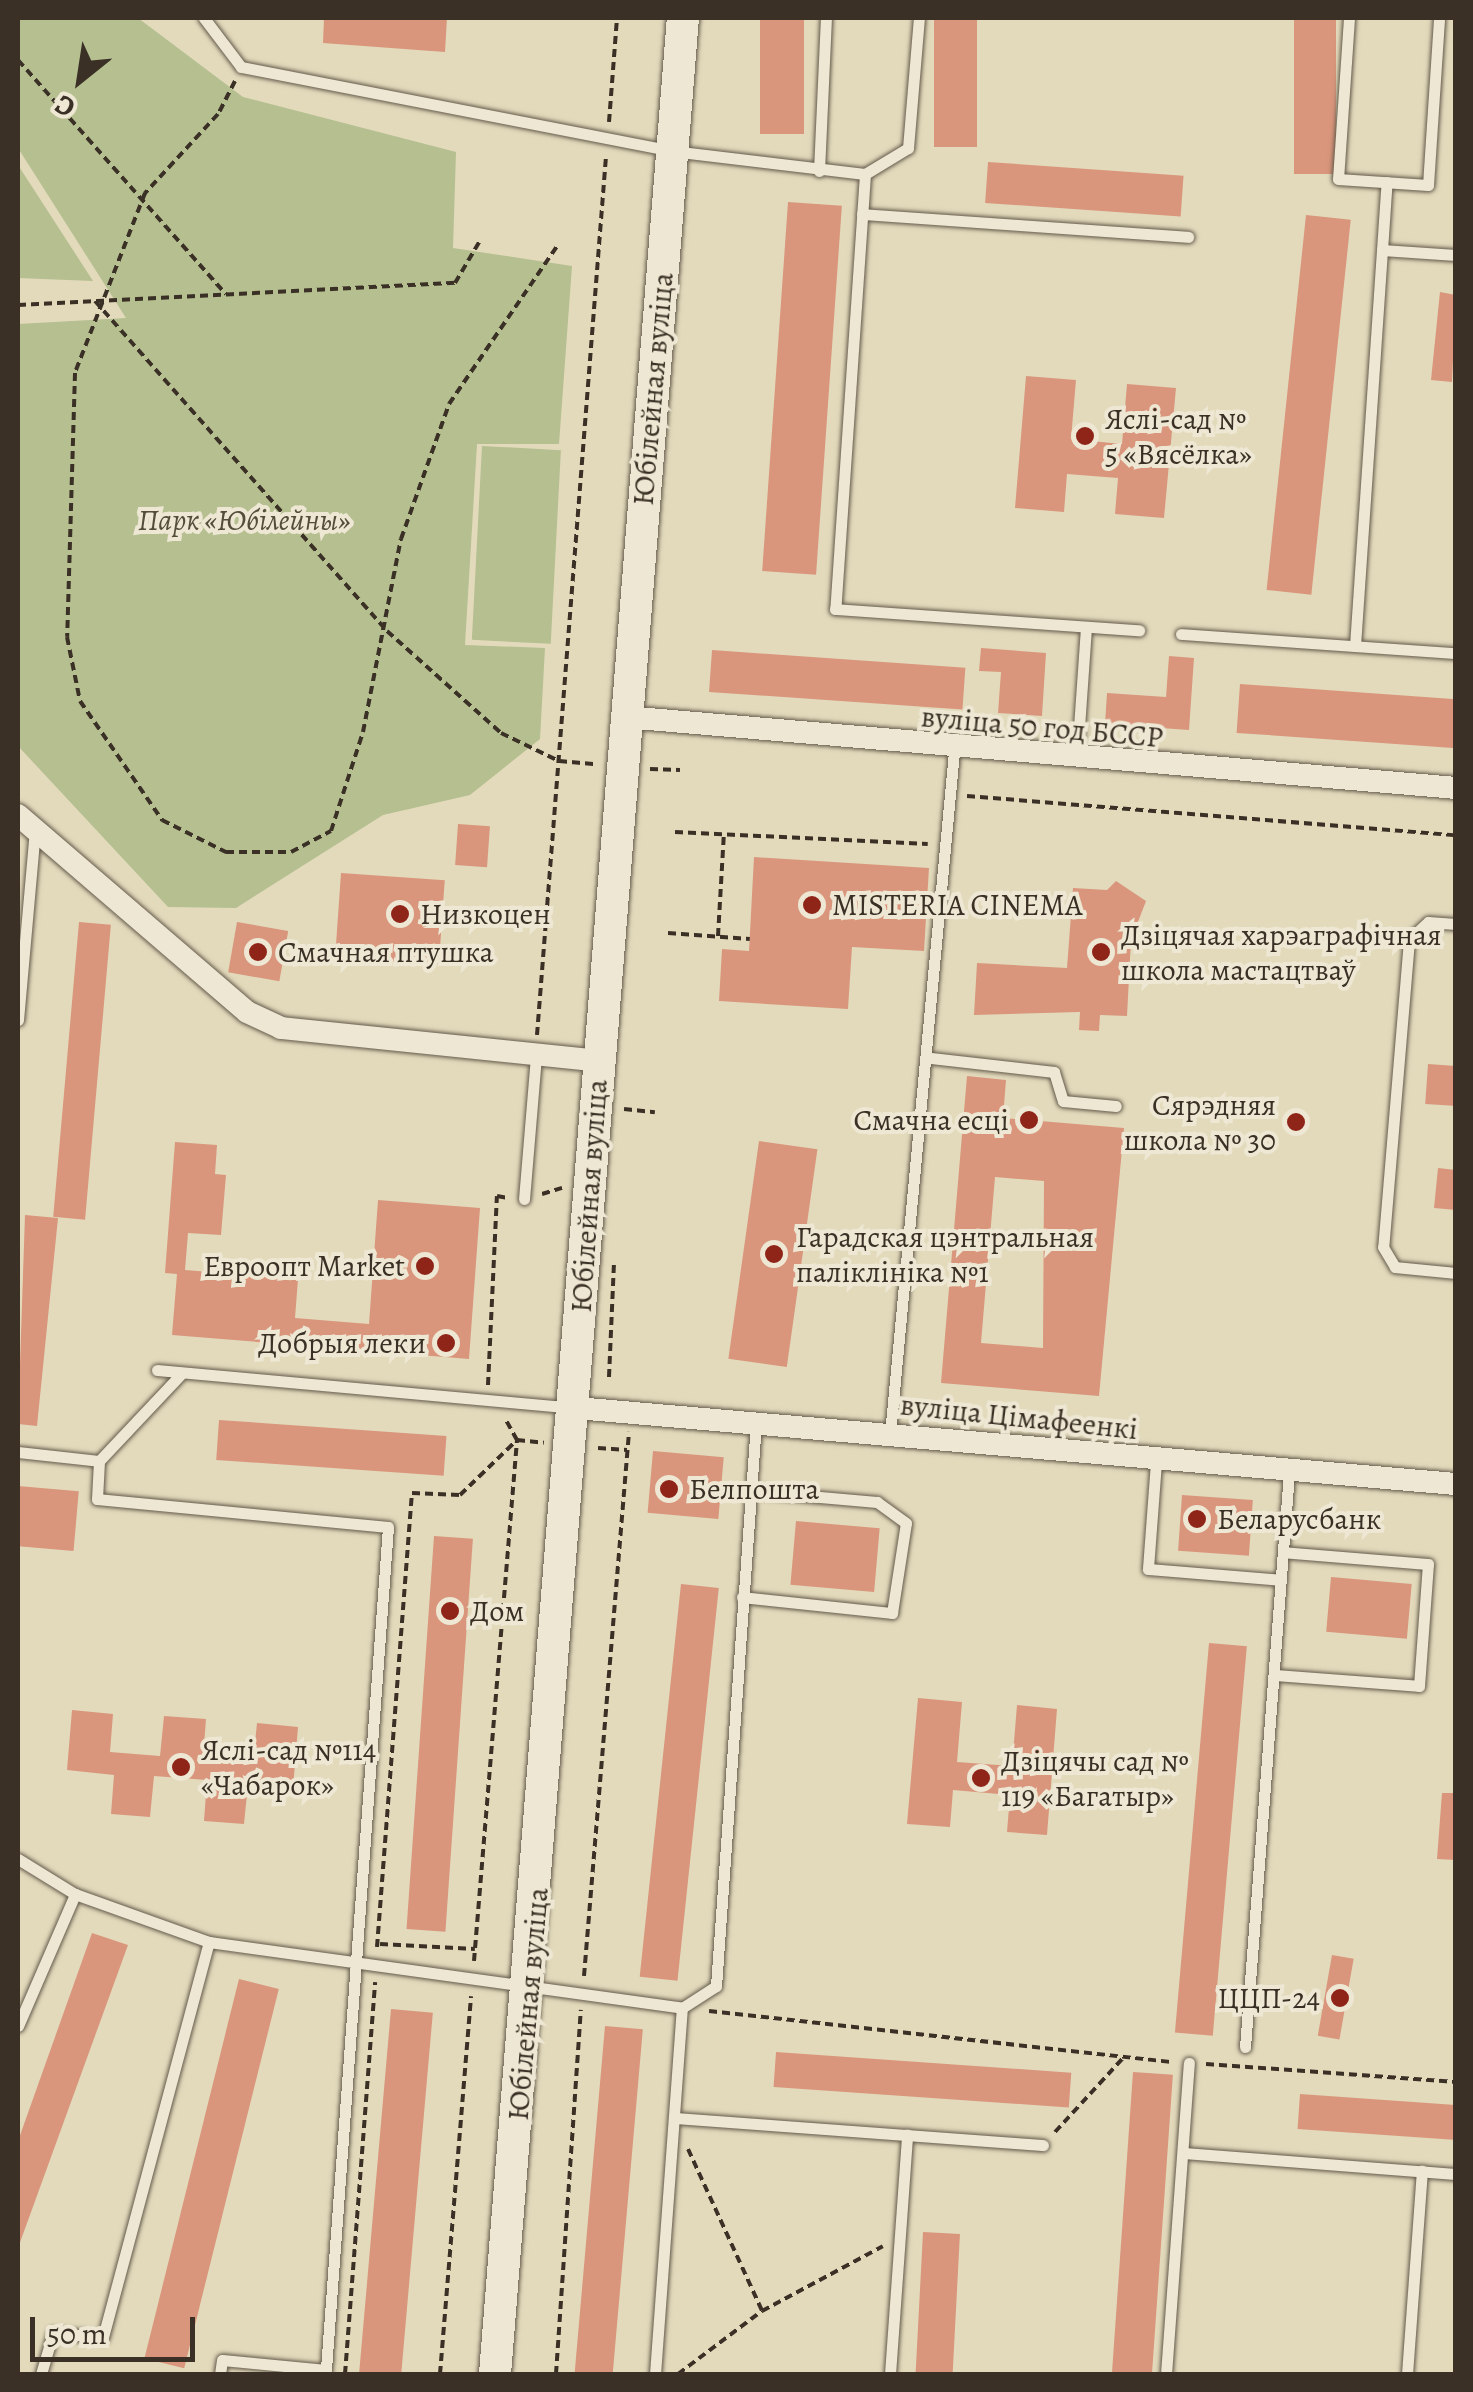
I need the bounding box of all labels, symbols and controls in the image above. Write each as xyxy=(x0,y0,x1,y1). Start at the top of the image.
north arrow xyxy=(30,30,130,130)
text: С xyxy=(48,85,82,127)
street label: Юбілейная вуліца xyxy=(625,271,681,507)
place label: Яслі-сад № 5 «Вясёлка» xyxy=(1105,401,1252,472)
marker: Яслі-сад № 5 «Вясёлка» xyxy=(1074,425,1096,447)
park label: Парк «Юбілейны» xyxy=(138,502,350,538)
street label: вуліца 50 год БССР xyxy=(920,699,1164,755)
place label: MISTERIA CINEMA xyxy=(832,887,1082,923)
marker: MISTERIA CINEMA xyxy=(801,894,823,916)
place label: Низкоцен xyxy=(420,896,551,932)
marker: Низкоцен xyxy=(389,903,411,925)
place label: Дзіцячая харэаграфічная школа мастацтваў xyxy=(1121,917,1442,988)
place label: Смачная птушка xyxy=(278,934,493,970)
marker: Смачная птушка xyxy=(247,941,269,963)
marker: Дзіцячая харэаграфічная школа мастацтваў xyxy=(1090,941,1112,963)
street label: Юбілейная вуліца xyxy=(563,1078,615,1314)
place label: Сярэдняя школа № 30 xyxy=(1124,1087,1276,1158)
place label: Смачна есцi xyxy=(853,1102,1009,1138)
marker: Смачна есцi xyxy=(1018,1109,1040,1131)
marker: Сярэдняя школа № 30 xyxy=(1285,1111,1307,1133)
place label: Гарадская цэнтральная паліклініка №1 xyxy=(796,1219,1094,1290)
marker: Гарадская цэнтральная паліклініка №1 xyxy=(761,1241,787,1267)
place label: Евроопт Market xyxy=(203,1248,405,1284)
marker: Евроопт Market xyxy=(414,1255,436,1277)
place label: Добрыя леки xyxy=(258,1325,426,1361)
marker: Добрыя леки xyxy=(435,1332,457,1354)
street label: вуліца Цімафеенкі xyxy=(899,1387,1139,1447)
place label: Белпошта xyxy=(689,1471,819,1507)
marker: Белпошта xyxy=(658,1478,680,1500)
place label: Беларусбанк xyxy=(1217,1501,1381,1537)
marker: Беларусбанк xyxy=(1186,1508,1208,1530)
place label: Дом xyxy=(470,1593,524,1629)
marker: Дом xyxy=(439,1600,461,1622)
place label: Яслі-сад №114 «Чабарок» xyxy=(201,1732,376,1802)
place label: Дзіцячы сад № 119 «Багатыр» xyxy=(1001,1743,1189,1814)
marker: Яслі-сад №114 «Чабарок» xyxy=(170,1756,192,1778)
marker: Дзіцячы сад № 119 «Багатыр» xyxy=(970,1767,992,1789)
street label: Юбілейная вуліца xyxy=(500,1886,556,2122)
place label: ЦЦП-24 xyxy=(1218,1980,1320,2016)
marker: ЦЦП-24 xyxy=(1329,1987,1351,2009)
scale bar xyxy=(35,2297,200,2359)
text: 50 m xyxy=(47,2314,107,2354)

